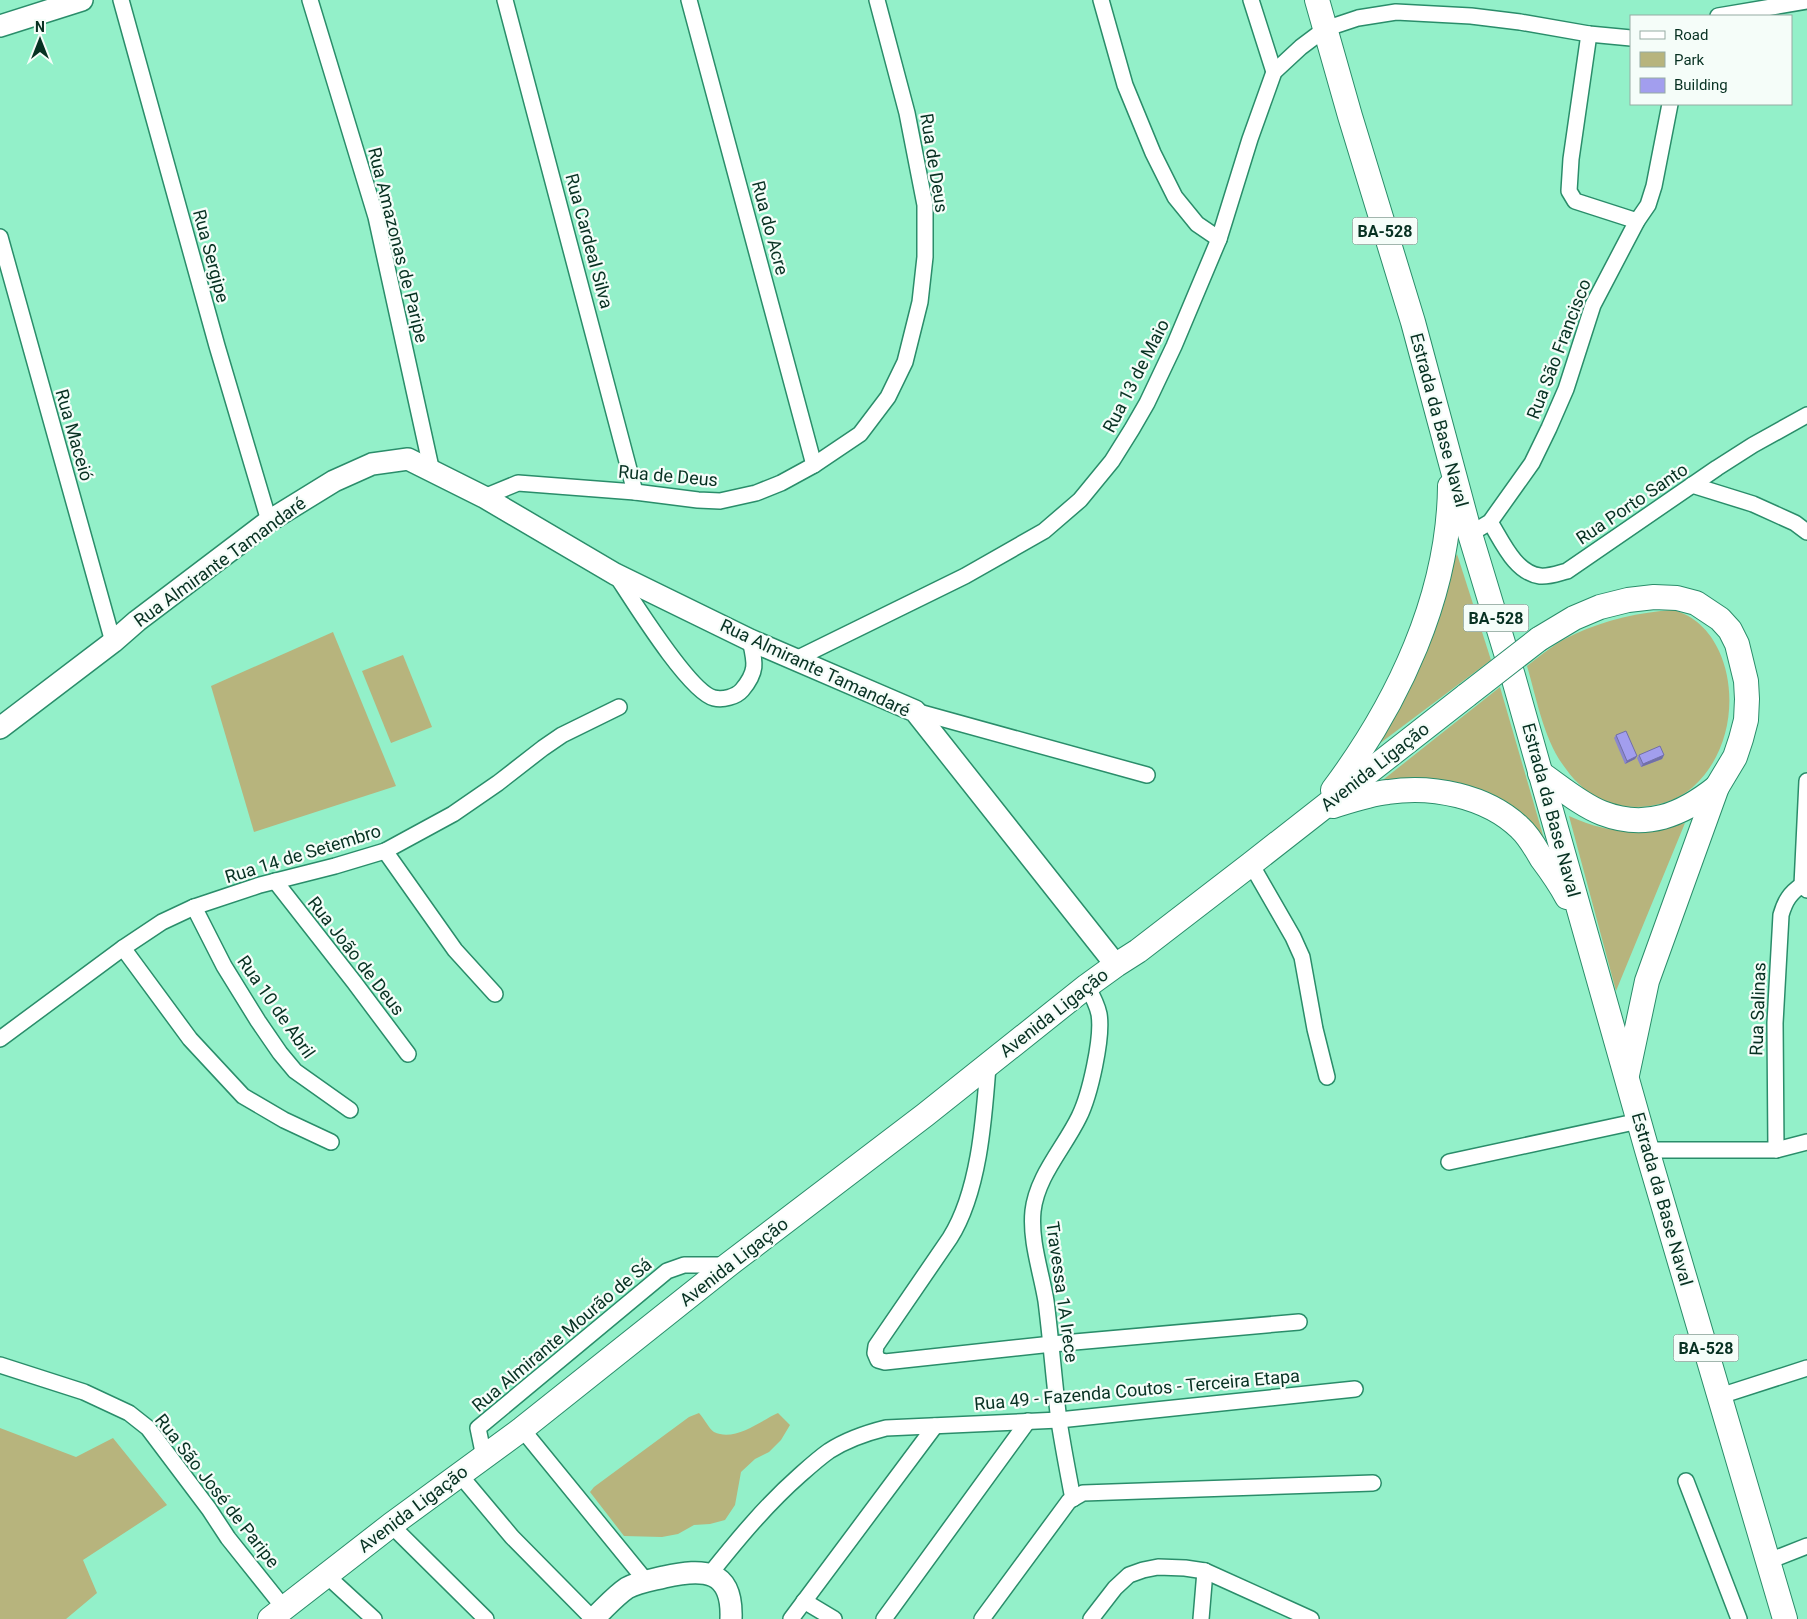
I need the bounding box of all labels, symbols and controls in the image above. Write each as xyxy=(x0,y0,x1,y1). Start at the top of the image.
north arrow xyxy=(15,15,65,65)
legend xyxy=(1630,15,1792,105)
text: N xyxy=(35,19,45,35)
text: Road xyxy=(1674,26,1708,44)
text: Park xyxy=(1674,51,1705,69)
text: Building xyxy=(1674,76,1728,94)
street label: Rua de Deus xyxy=(916,112,953,214)
street label: Rua Amazonas de Paripe xyxy=(364,145,433,345)
street label: Rua Cardeal Silva xyxy=(561,171,618,311)
street label: Rua do Acre xyxy=(748,178,793,277)
street label: Rua Sergipe xyxy=(189,207,234,305)
road number: BA-528 xyxy=(1352,218,1418,245)
street label: Rua São Francisco xyxy=(1522,276,1595,422)
street label: Rua 13 de Maio xyxy=(1098,316,1173,436)
street label: Estrada da Base Naval xyxy=(1406,331,1473,509)
street label: Rua Maceió xyxy=(51,387,98,483)
street label: Rua Porto Santo xyxy=(1572,458,1692,549)
street label: Rua de Deus xyxy=(617,461,719,490)
street label: Rua Almirante Tamandaré xyxy=(130,492,310,631)
road number: BA-528 xyxy=(1464,604,1528,632)
street label: Rua Almirante Tamandaré xyxy=(717,614,913,721)
street label: Avenida Ligação xyxy=(1316,718,1433,815)
street label: Estrada da Base Naval xyxy=(1518,721,1585,899)
street label: Rua 14 de Setembro xyxy=(222,820,383,887)
street label: Rua João de Deus xyxy=(304,892,409,1019)
street label: Rua 10 de Abril xyxy=(233,951,320,1062)
street label: Rua Salinas xyxy=(1745,962,1770,1056)
street label: Avenida Ligação xyxy=(995,964,1112,1061)
street label: Estrada da Base Naval xyxy=(1628,1110,1697,1288)
street label: Avenida Ligação xyxy=(675,1213,792,1310)
street label: Travessa 1A Irece xyxy=(1042,1220,1083,1364)
street label: Rua Almirante Mourão de Sá xyxy=(468,1253,656,1416)
road number: BA-528 xyxy=(1674,1335,1738,1362)
street label: Rua 49 - Fazenda Coutos - Terceira Etapa xyxy=(973,1365,1301,1414)
street label: Rua São José de Paripe xyxy=(151,1410,284,1572)
street label: Avenida Ligação xyxy=(354,1461,472,1557)

